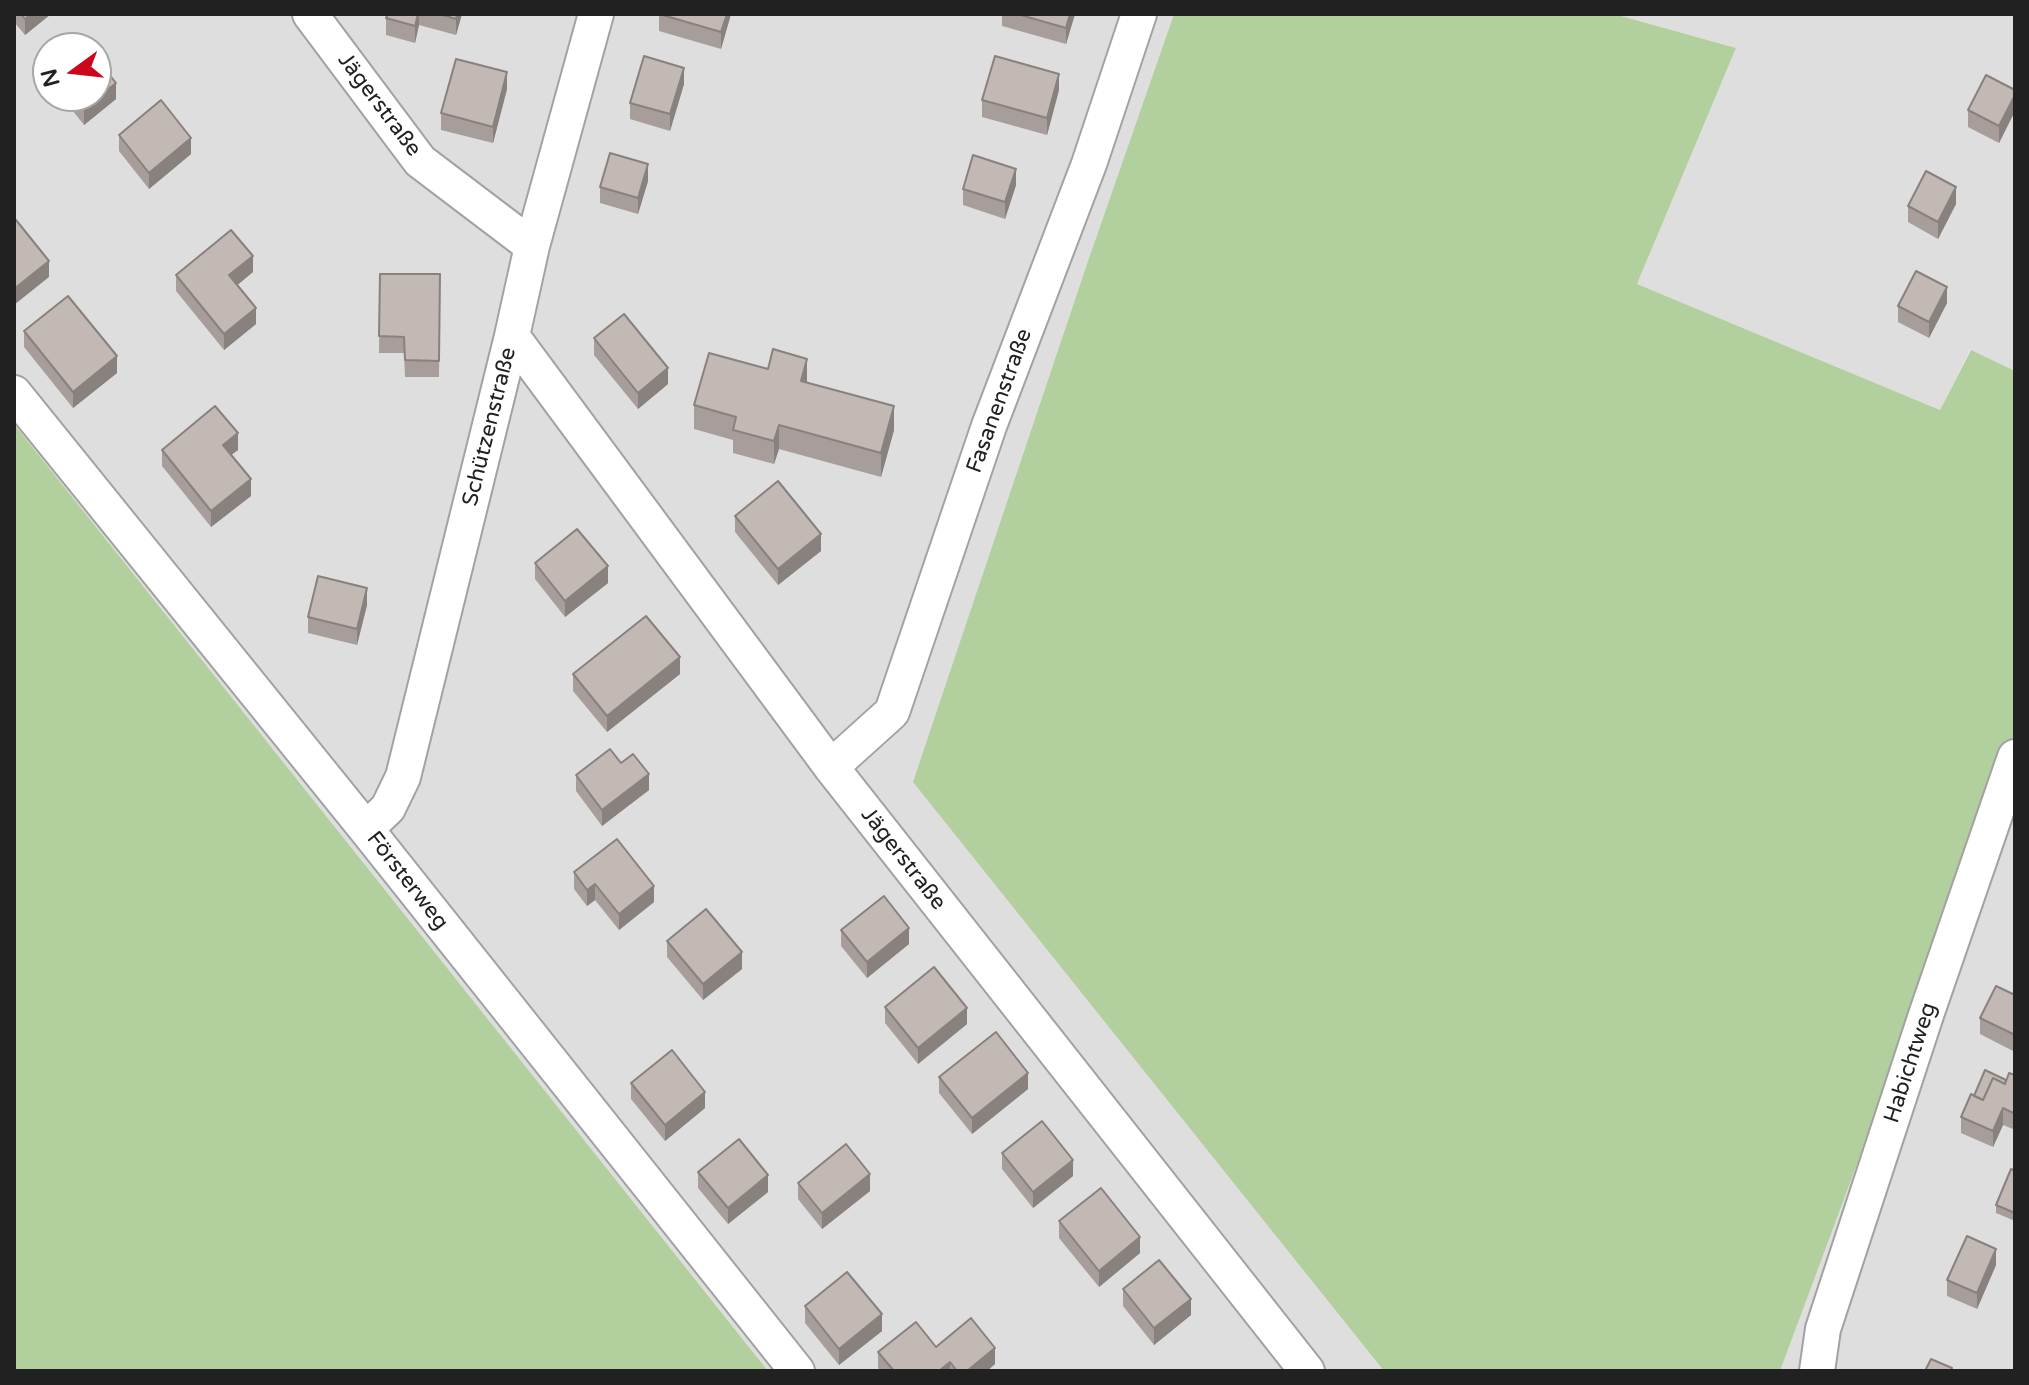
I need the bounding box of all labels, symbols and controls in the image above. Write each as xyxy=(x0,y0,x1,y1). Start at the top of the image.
north arrow xyxy=(32,32,112,112)
street label: Jägerstraße xyxy=(331,48,427,162)
text: N xyxy=(36,66,66,90)
street label: Fasanenstraße xyxy=(962,325,1038,477)
street label: Schützenstraße xyxy=(458,345,522,509)
street label: Jägerstraße xyxy=(855,802,951,916)
street label: Försterweg xyxy=(360,827,454,935)
street label: Habichtweg xyxy=(1879,999,1943,1127)

